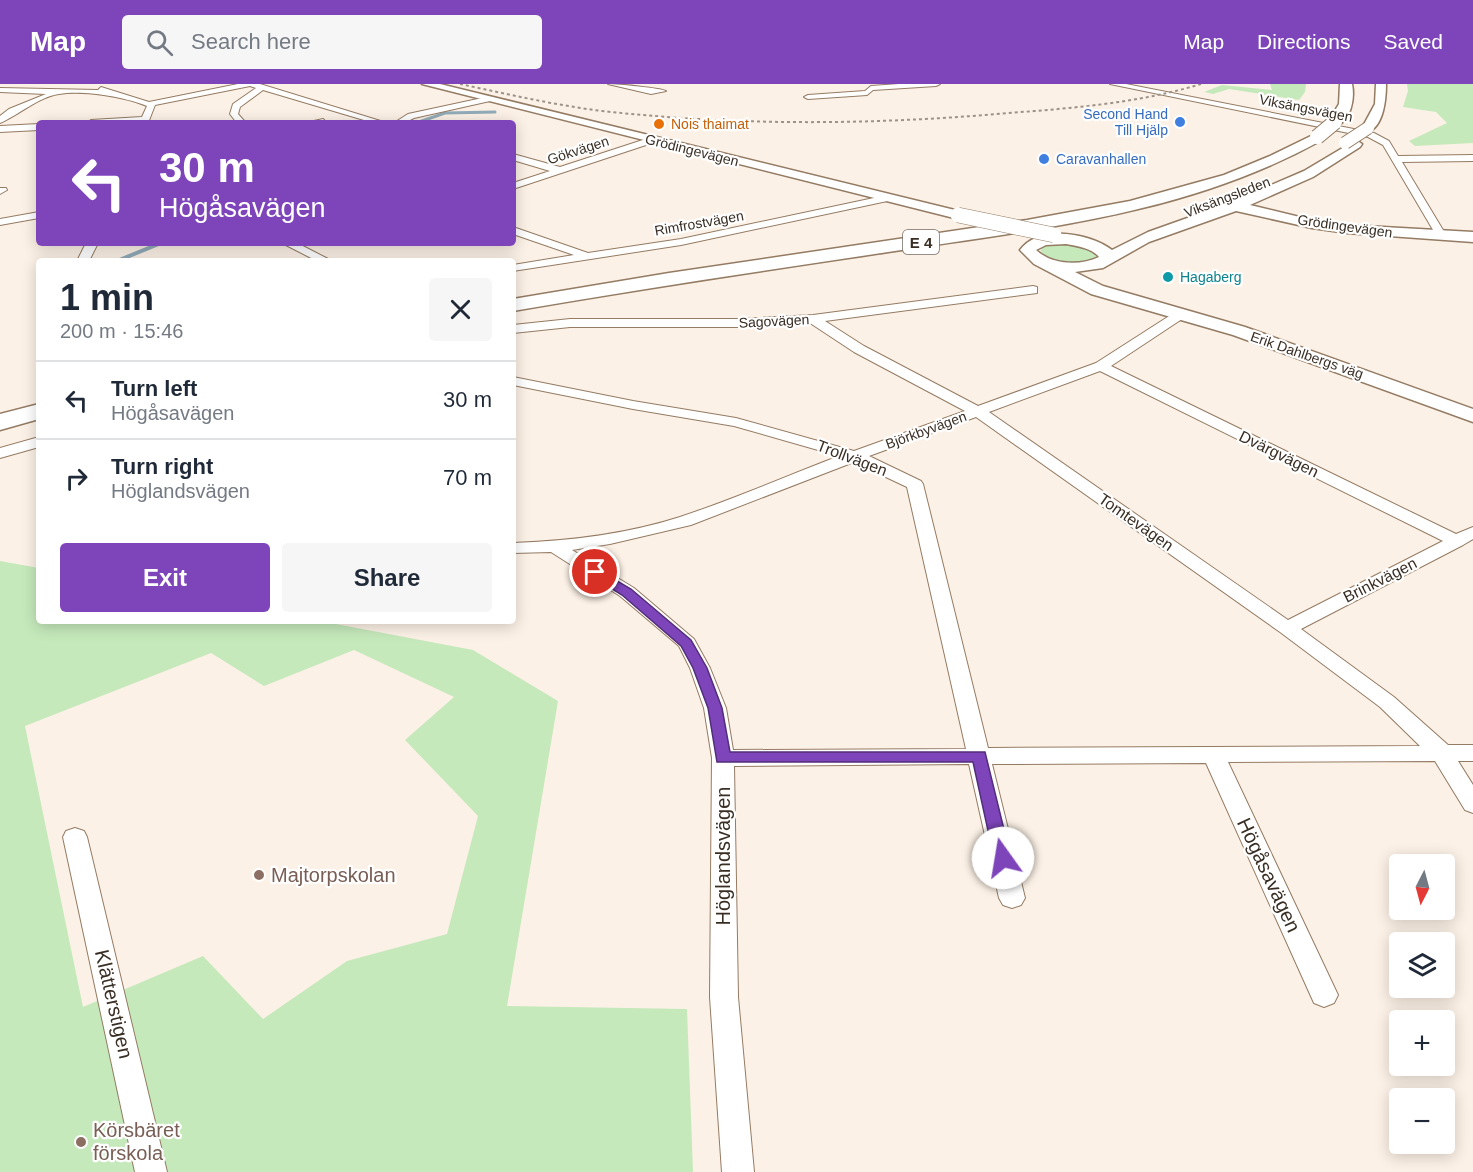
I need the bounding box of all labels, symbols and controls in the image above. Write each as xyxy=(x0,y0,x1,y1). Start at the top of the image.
search box xyxy=(122,15,542,69)
text: Map xyxy=(30,26,86,57)
icon: search xyxy=(143,26,176,59)
text: Search here xyxy=(191,29,311,54)
text: Map xyxy=(1183,30,1224,53)
text: Directions xyxy=(1257,30,1350,53)
text: Saved xyxy=(1383,30,1443,53)
street label: Viksängsvägen xyxy=(1258,91,1354,125)
place label: Second Hand Till Hjälp xyxy=(1083,106,1168,138)
marker: Second Hand Till Hjälp xyxy=(1173,115,1187,129)
place label: Nois thaimat xyxy=(671,116,749,132)
marker: Nois thaimat xyxy=(652,117,666,131)
street label: Grödingevägen xyxy=(644,131,740,169)
street label: Gökvägen xyxy=(545,133,611,167)
icon: left xyxy=(60,144,138,222)
text: 30 m xyxy=(159,144,255,191)
place label: Caravanhallen xyxy=(1056,151,1146,167)
marker: Caravanhallen xyxy=(1037,152,1051,166)
street label: Viksängsleden xyxy=(1182,173,1272,221)
text: Högåsavägen xyxy=(159,193,326,223)
street label: Rimfrostvägen xyxy=(653,207,745,239)
street label: Grödingevägen xyxy=(1296,211,1394,241)
road number: E 4 xyxy=(903,230,939,254)
place label: Hagaberg xyxy=(1180,269,1242,285)
marker: Hagaberg xyxy=(1161,270,1175,284)
text: 1 min xyxy=(60,277,154,318)
button: close xyxy=(429,278,492,341)
street label: Sagovägen xyxy=(738,311,810,331)
text: 200 m · 15:46 xyxy=(60,320,183,342)
street label: Erik Dahlbergs väg xyxy=(1248,328,1366,382)
text: Turn left xyxy=(111,376,197,401)
icon: left xyxy=(60,384,93,417)
text: 30 m xyxy=(443,387,492,412)
text: Högåsavägen xyxy=(111,402,234,424)
street label: Björkbyvägen xyxy=(883,408,969,452)
street label: Dvärgvägen xyxy=(1236,427,1322,481)
street label: Trollvägen xyxy=(814,437,890,479)
text: Turn right xyxy=(111,454,213,479)
icon: right xyxy=(60,462,93,495)
text: 70 m xyxy=(443,465,492,490)
text: Höglandsvägen xyxy=(111,480,250,502)
street label: Tomtevägen xyxy=(1095,490,1177,554)
button: Exit xyxy=(60,543,270,612)
button: Share xyxy=(282,543,492,612)
pin xyxy=(569,546,620,597)
street label: Brinkvägen xyxy=(1340,554,1420,606)
icon: arrive xyxy=(578,555,611,588)
street label: Höglandsvägen xyxy=(712,787,734,926)
street label: Högåsavägen xyxy=(1233,814,1305,936)
position arrow xyxy=(971,826,1035,890)
north arrow xyxy=(1389,854,1455,920)
map controls xyxy=(1389,854,1455,1154)
place label: Majtorpskolan xyxy=(271,864,396,886)
marker: Majtorpskolan xyxy=(252,868,266,882)
button: layers xyxy=(1389,932,1455,998)
street label: Klätterstigen xyxy=(91,947,137,1061)
button: + xyxy=(1389,1010,1455,1076)
button: − xyxy=(1389,1088,1455,1154)
place label: Körsbäret förskola xyxy=(93,1119,180,1164)
marker: Körsbäret förskola xyxy=(74,1135,88,1149)

